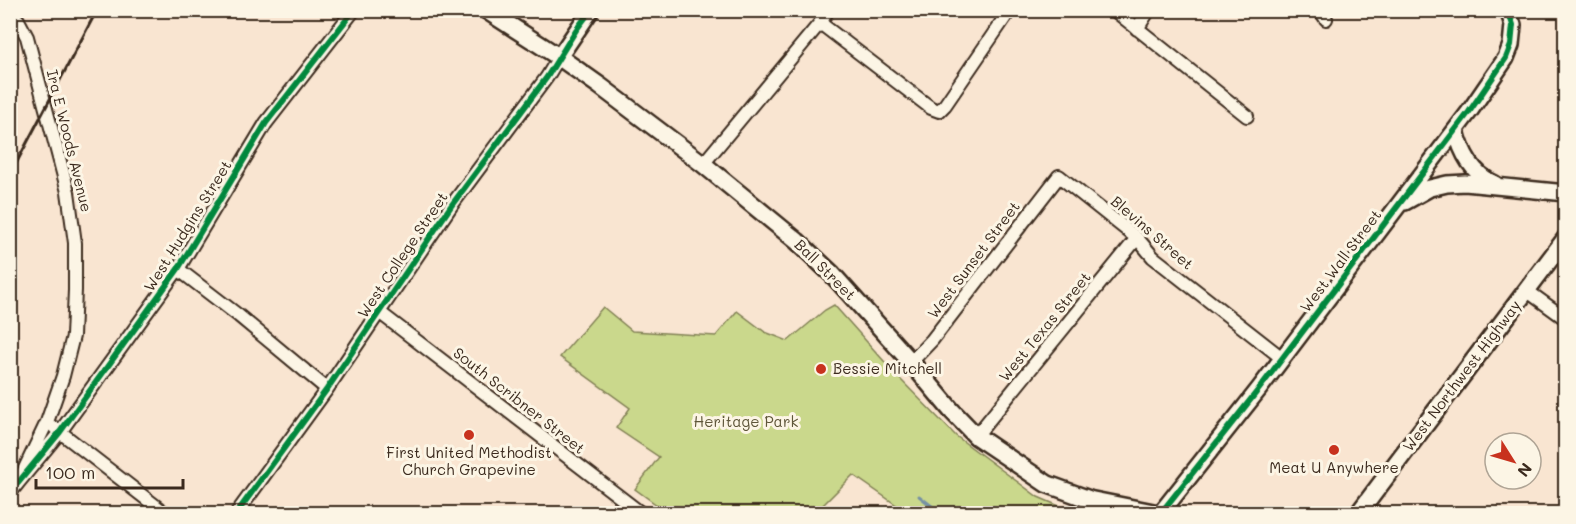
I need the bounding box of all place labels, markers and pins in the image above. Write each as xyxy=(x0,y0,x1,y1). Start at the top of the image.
place label: Bessie Mitchell xyxy=(833,358,942,378)
marker: Bessie Mitchell xyxy=(814,362,828,376)
marker: First United Methodist Church Grapevine xyxy=(462,428,476,442)
place label: First United Methodist Church Grapevine xyxy=(386,442,552,479)
marker: Meat U Anywhere xyxy=(1327,443,1341,457)
place label: Meat U Anywhere xyxy=(1269,457,1399,477)

